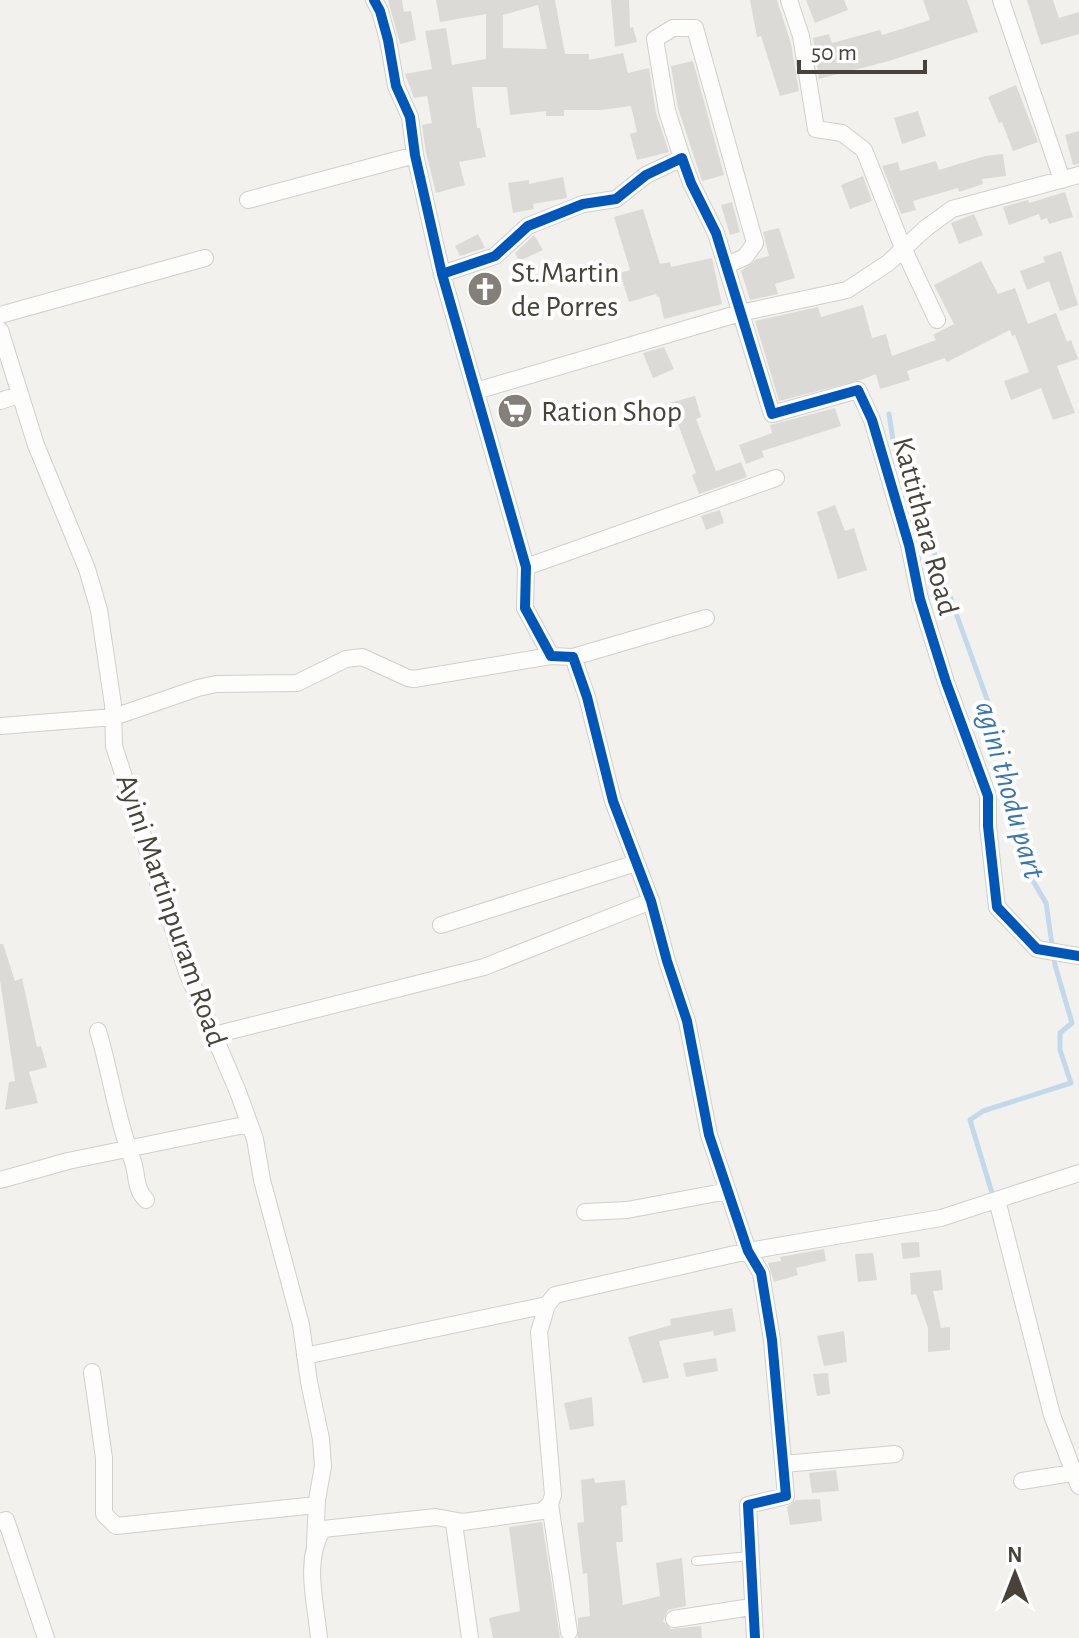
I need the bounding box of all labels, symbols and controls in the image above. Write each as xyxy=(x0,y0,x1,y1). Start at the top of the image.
scale bar xyxy=(799,24,925,74)
text: 50 m xyxy=(811,41,857,65)
place label: St.Martin de Porres xyxy=(511,258,620,322)
church icon: St.Martin de Porres xyxy=(466,270,504,308)
supermarket icon: Ration Shop xyxy=(496,392,534,430)
place label: Ration Shop xyxy=(541,397,682,427)
street label: Kattithara Road xyxy=(887,434,963,619)
water label: agini thodu part xyxy=(968,698,1051,884)
street label: Ayini Martinpuram Road xyxy=(110,771,232,1050)
north arrow xyxy=(975,1534,1055,1614)
text: N xyxy=(1007,1544,1023,1566)

